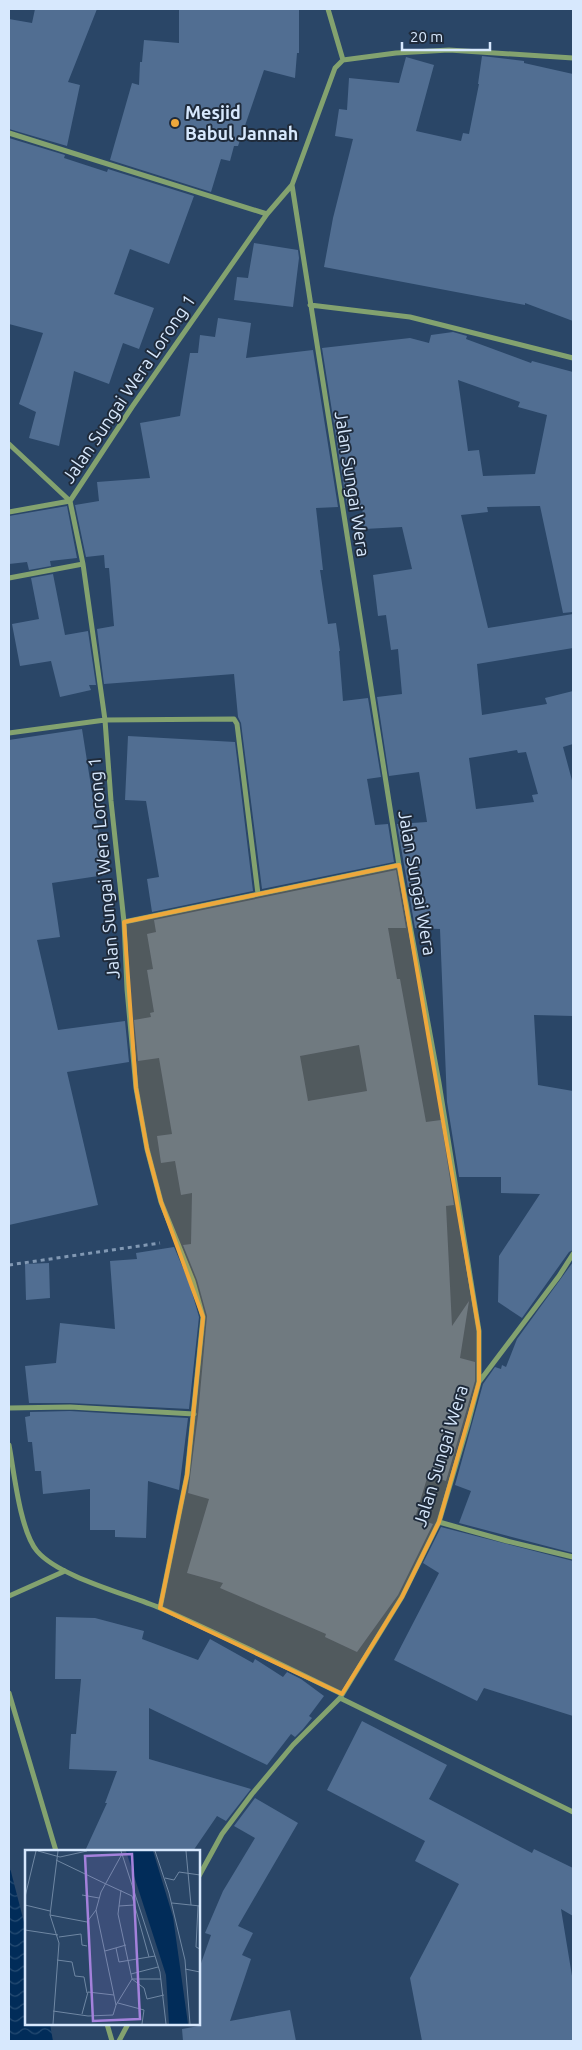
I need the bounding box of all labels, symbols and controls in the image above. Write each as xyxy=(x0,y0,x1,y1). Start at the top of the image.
scale bar xyxy=(402,20,490,52)
text: 20 m xyxy=(410,28,443,45)
place label: Mesjid Babul Jannah xyxy=(185,102,298,143)
marker: Mesjid Babul Jannah xyxy=(169,117,181,129)
street label: Jalan Sungai Wera Lorong 1 xyxy=(58,290,199,486)
street label: Jalan Sungai Wera xyxy=(332,410,374,558)
street label: Jalan Sungai Wera Lorong 1 xyxy=(83,756,123,980)
street label: Jalan Sungai Wera xyxy=(395,809,441,957)
street label: Jalan Sungai Wera xyxy=(409,1383,471,1529)
inset map xyxy=(25,1850,200,2025)

